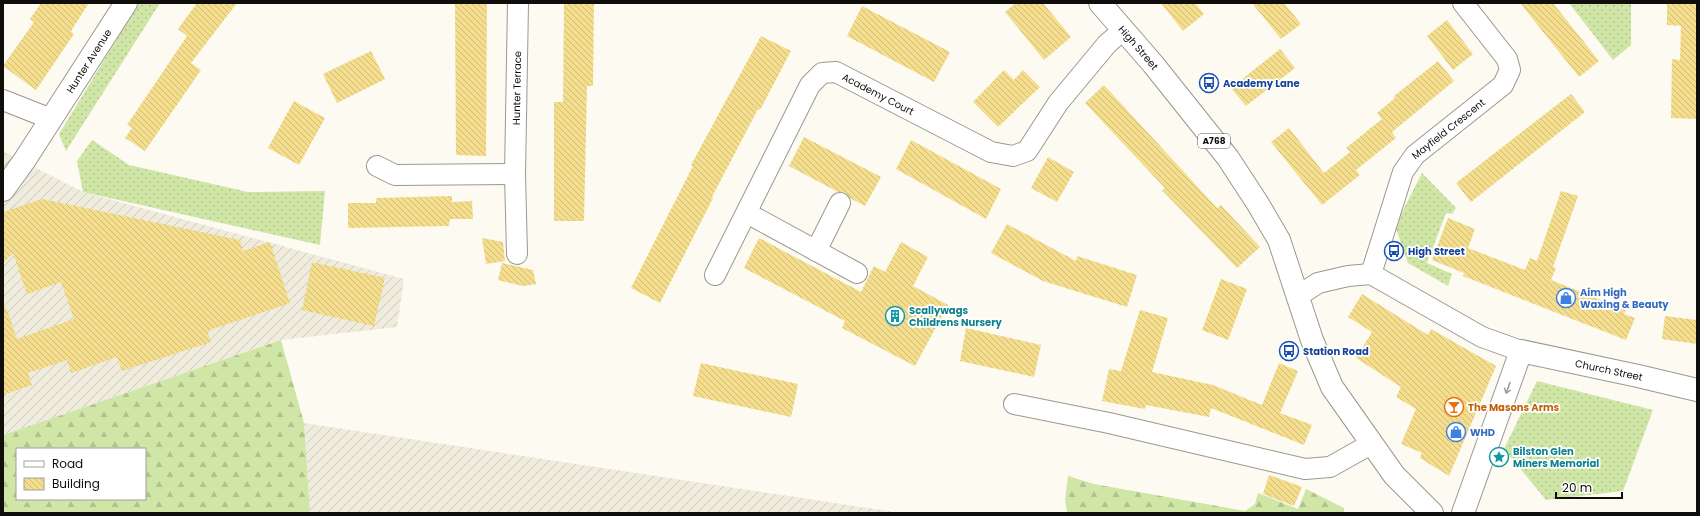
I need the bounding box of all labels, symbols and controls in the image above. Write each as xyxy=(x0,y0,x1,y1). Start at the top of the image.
street label: High Street xyxy=(1115,22,1162,73)
street label: Hunter Avenue xyxy=(62,26,115,96)
street label: Hunter Terrace xyxy=(508,51,525,125)
street label: Academy Court xyxy=(840,69,917,119)
bus stop icon: Academy Lane xyxy=(1198,72,1220,94)
place label: Academy Lane xyxy=(1223,76,1300,91)
street label: Mayfield Crescent xyxy=(1408,95,1488,163)
road number: A768 xyxy=(1198,134,1230,148)
bus stop icon: High Street xyxy=(1383,240,1405,262)
place label: High Street xyxy=(1408,244,1465,259)
place label: Aim High Waxing & Beauty xyxy=(1580,285,1669,312)
shop icon: Aim High Waxing & Beauty xyxy=(1555,287,1577,309)
place label: Scallywags Childrens Nursery xyxy=(909,303,1002,330)
building icon: Scallywags Childrens Nursery xyxy=(884,305,906,327)
bus stop icon: Station Road xyxy=(1278,340,1300,362)
place label: Station Road xyxy=(1303,344,1369,359)
street label: Church Street xyxy=(1574,355,1645,384)
one-way arrow xyxy=(1503,381,1511,393)
bar icon: The Masons Arms xyxy=(1443,396,1465,418)
place label: The Masons Arms xyxy=(1468,400,1560,415)
shop icon: WHD xyxy=(1445,421,1467,443)
place label: WHD xyxy=(1470,425,1495,440)
place label: Bilston Glen Miners Memorial xyxy=(1513,444,1599,471)
place icon: Bilston Glen Miners Memorial xyxy=(1488,446,1510,468)
legend xyxy=(16,448,146,500)
text: Road xyxy=(52,455,83,472)
scale bar xyxy=(1556,474,1622,500)
text: Building xyxy=(52,475,100,492)
text: 20 m xyxy=(1562,479,1592,496)

